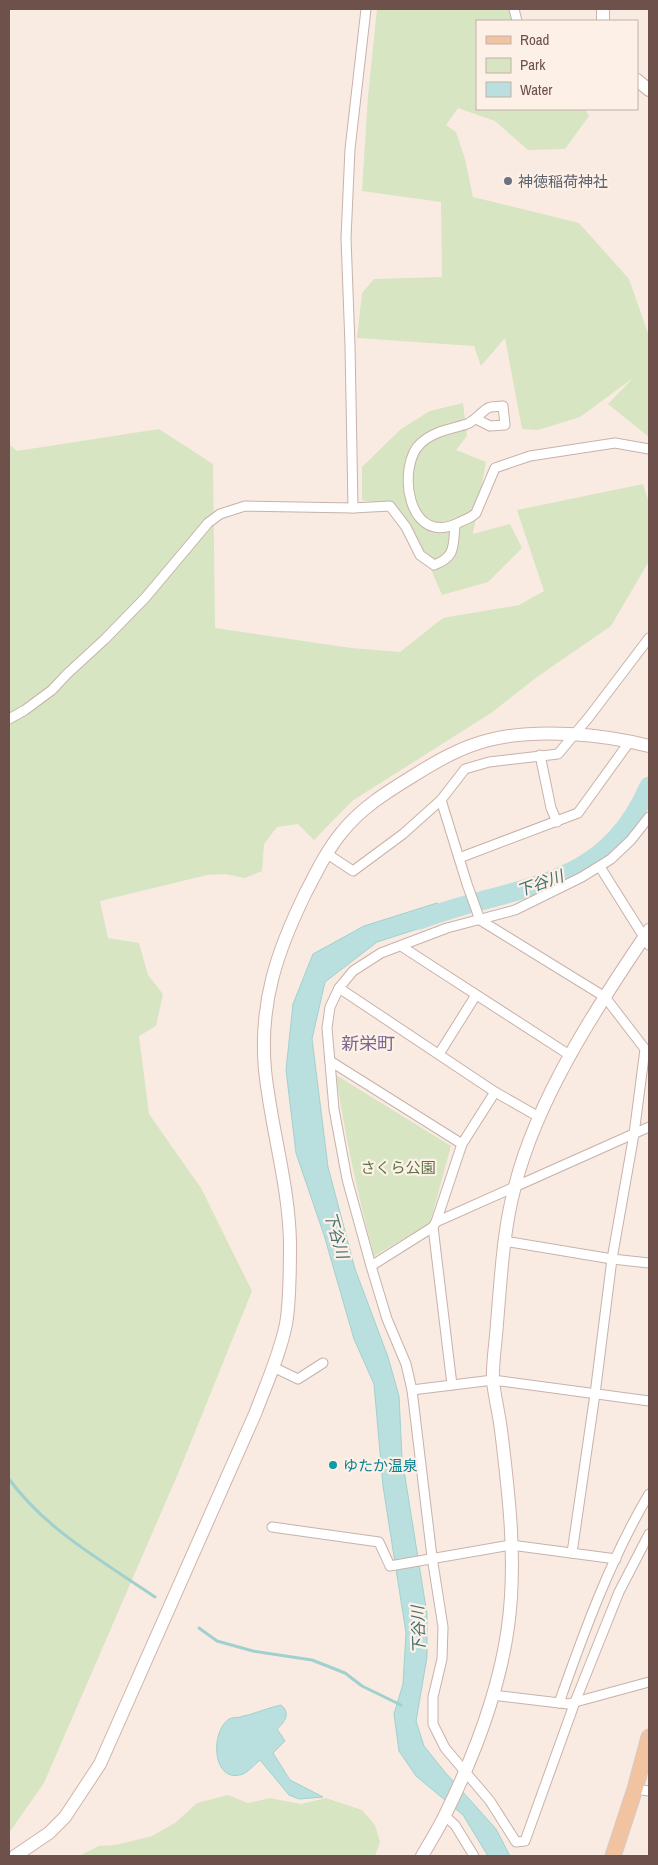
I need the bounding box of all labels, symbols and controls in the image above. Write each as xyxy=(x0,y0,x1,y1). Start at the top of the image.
legend xyxy=(476,20,638,110)
text: Road xyxy=(520,29,549,50)
text: Park xyxy=(520,54,546,75)
text: Water xyxy=(520,79,552,100)
place label: 神徳稲荷神社 xyxy=(518,171,608,192)
marker: 神徳稲荷神社 xyxy=(502,175,514,187)
water label: 下谷川 xyxy=(514,864,568,902)
district label: 新栄町 xyxy=(341,1031,395,1056)
park label: さくら公園 xyxy=(360,1157,436,1178)
water label: 下谷川 xyxy=(320,1209,355,1263)
place label: ゆたか温泉 xyxy=(343,1455,418,1476)
marker: ゆたか温泉 xyxy=(327,1459,339,1471)
water label: 下谷川 xyxy=(406,1604,430,1654)

